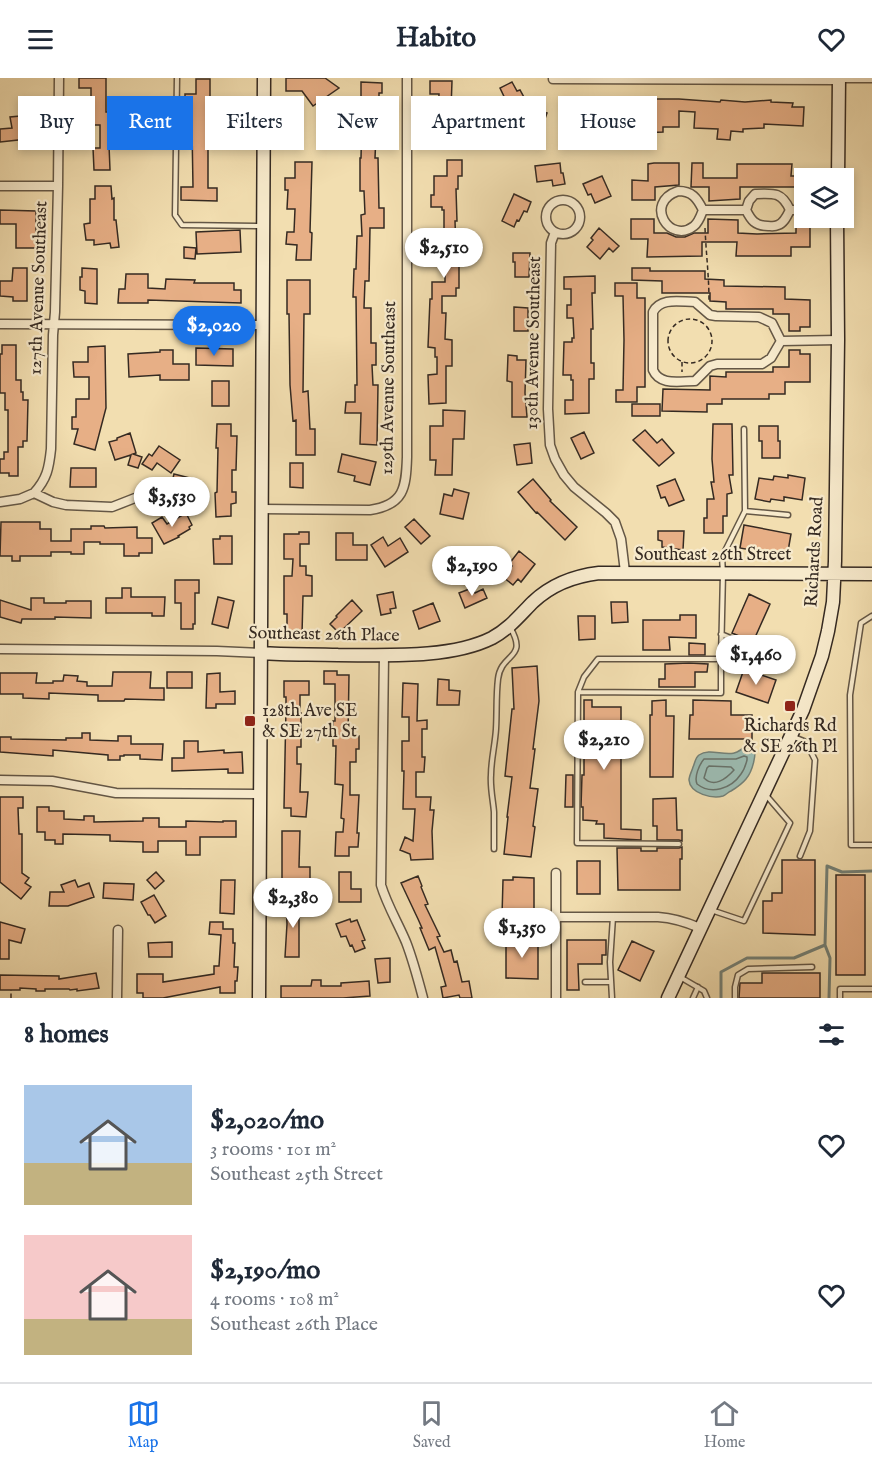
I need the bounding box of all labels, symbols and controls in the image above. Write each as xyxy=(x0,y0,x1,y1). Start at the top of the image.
text: Habito xyxy=(396,22,476,56)
icon: menu xyxy=(24,23,57,56)
icon: heart xyxy=(815,23,848,56)
chip: Buy xyxy=(18,96,95,150)
chip: Rent xyxy=(107,96,193,150)
chip: Filters xyxy=(205,96,304,150)
chip: New xyxy=(316,96,399,150)
chip: Apartment xyxy=(411,96,546,150)
chip: House xyxy=(558,96,657,150)
map controls xyxy=(794,168,854,228)
button: layers xyxy=(794,168,854,228)
street label: 127th Avenue Southeast xyxy=(24,200,54,376)
pin: $2,510 xyxy=(395,228,493,279)
text: $2,510 xyxy=(419,235,469,260)
street label: 130th Avenue Southeast xyxy=(521,256,547,430)
street label: 129th Avenue Southeast xyxy=(376,301,402,475)
pin: $2,020 xyxy=(165,306,263,357)
text: $2,020 xyxy=(187,313,241,338)
pin: $3,530 xyxy=(123,477,221,528)
text: $3,530 xyxy=(148,484,196,509)
street label: Richards Road xyxy=(801,496,829,608)
street label: Southeast 26th Street xyxy=(635,544,791,567)
pin: $2,190 xyxy=(423,546,521,597)
text: $2,190 xyxy=(446,553,498,578)
street label: Southeast 26th Place xyxy=(248,622,400,648)
pin: $1,460 xyxy=(707,635,805,686)
text: $1,460 xyxy=(730,642,782,667)
marker: Richards Rd & SE 26th Pl xyxy=(783,699,797,713)
place label: 128th Ave SE & SE 27th St xyxy=(262,700,357,744)
marker: 128th Ave SE & SE 27th St xyxy=(243,714,257,728)
place label: Richards Rd & SE 26th Pl xyxy=(743,715,837,759)
pin: $2,210 xyxy=(555,720,653,771)
text: $2,210 xyxy=(578,727,630,752)
pin: $2,380 xyxy=(244,878,342,929)
text: $2,380 xyxy=(268,885,318,910)
pin: $1,350 xyxy=(473,908,571,959)
text: $1,350 xyxy=(498,915,546,940)
text: 8 homes xyxy=(24,1018,109,1051)
icon: filters xyxy=(815,1018,848,1051)
text: $2,020/mo xyxy=(210,1104,324,1137)
icon: home xyxy=(72,1109,144,1181)
icon: heart xyxy=(815,1129,848,1162)
text: 3 rooms · 101 m² xyxy=(210,1137,336,1162)
text: Southeast 25th Street xyxy=(210,1162,383,1187)
text: $2,190/mo xyxy=(210,1254,320,1287)
icon: home xyxy=(72,1259,144,1331)
icon: heart xyxy=(815,1279,848,1312)
text: 4 rooms · 108 m² xyxy=(210,1287,339,1312)
text: Southeast 26th Place xyxy=(210,1312,378,1337)
tab: Map xyxy=(127,1397,160,1453)
tab: Saved xyxy=(413,1397,451,1453)
tab: Home xyxy=(704,1397,745,1453)

